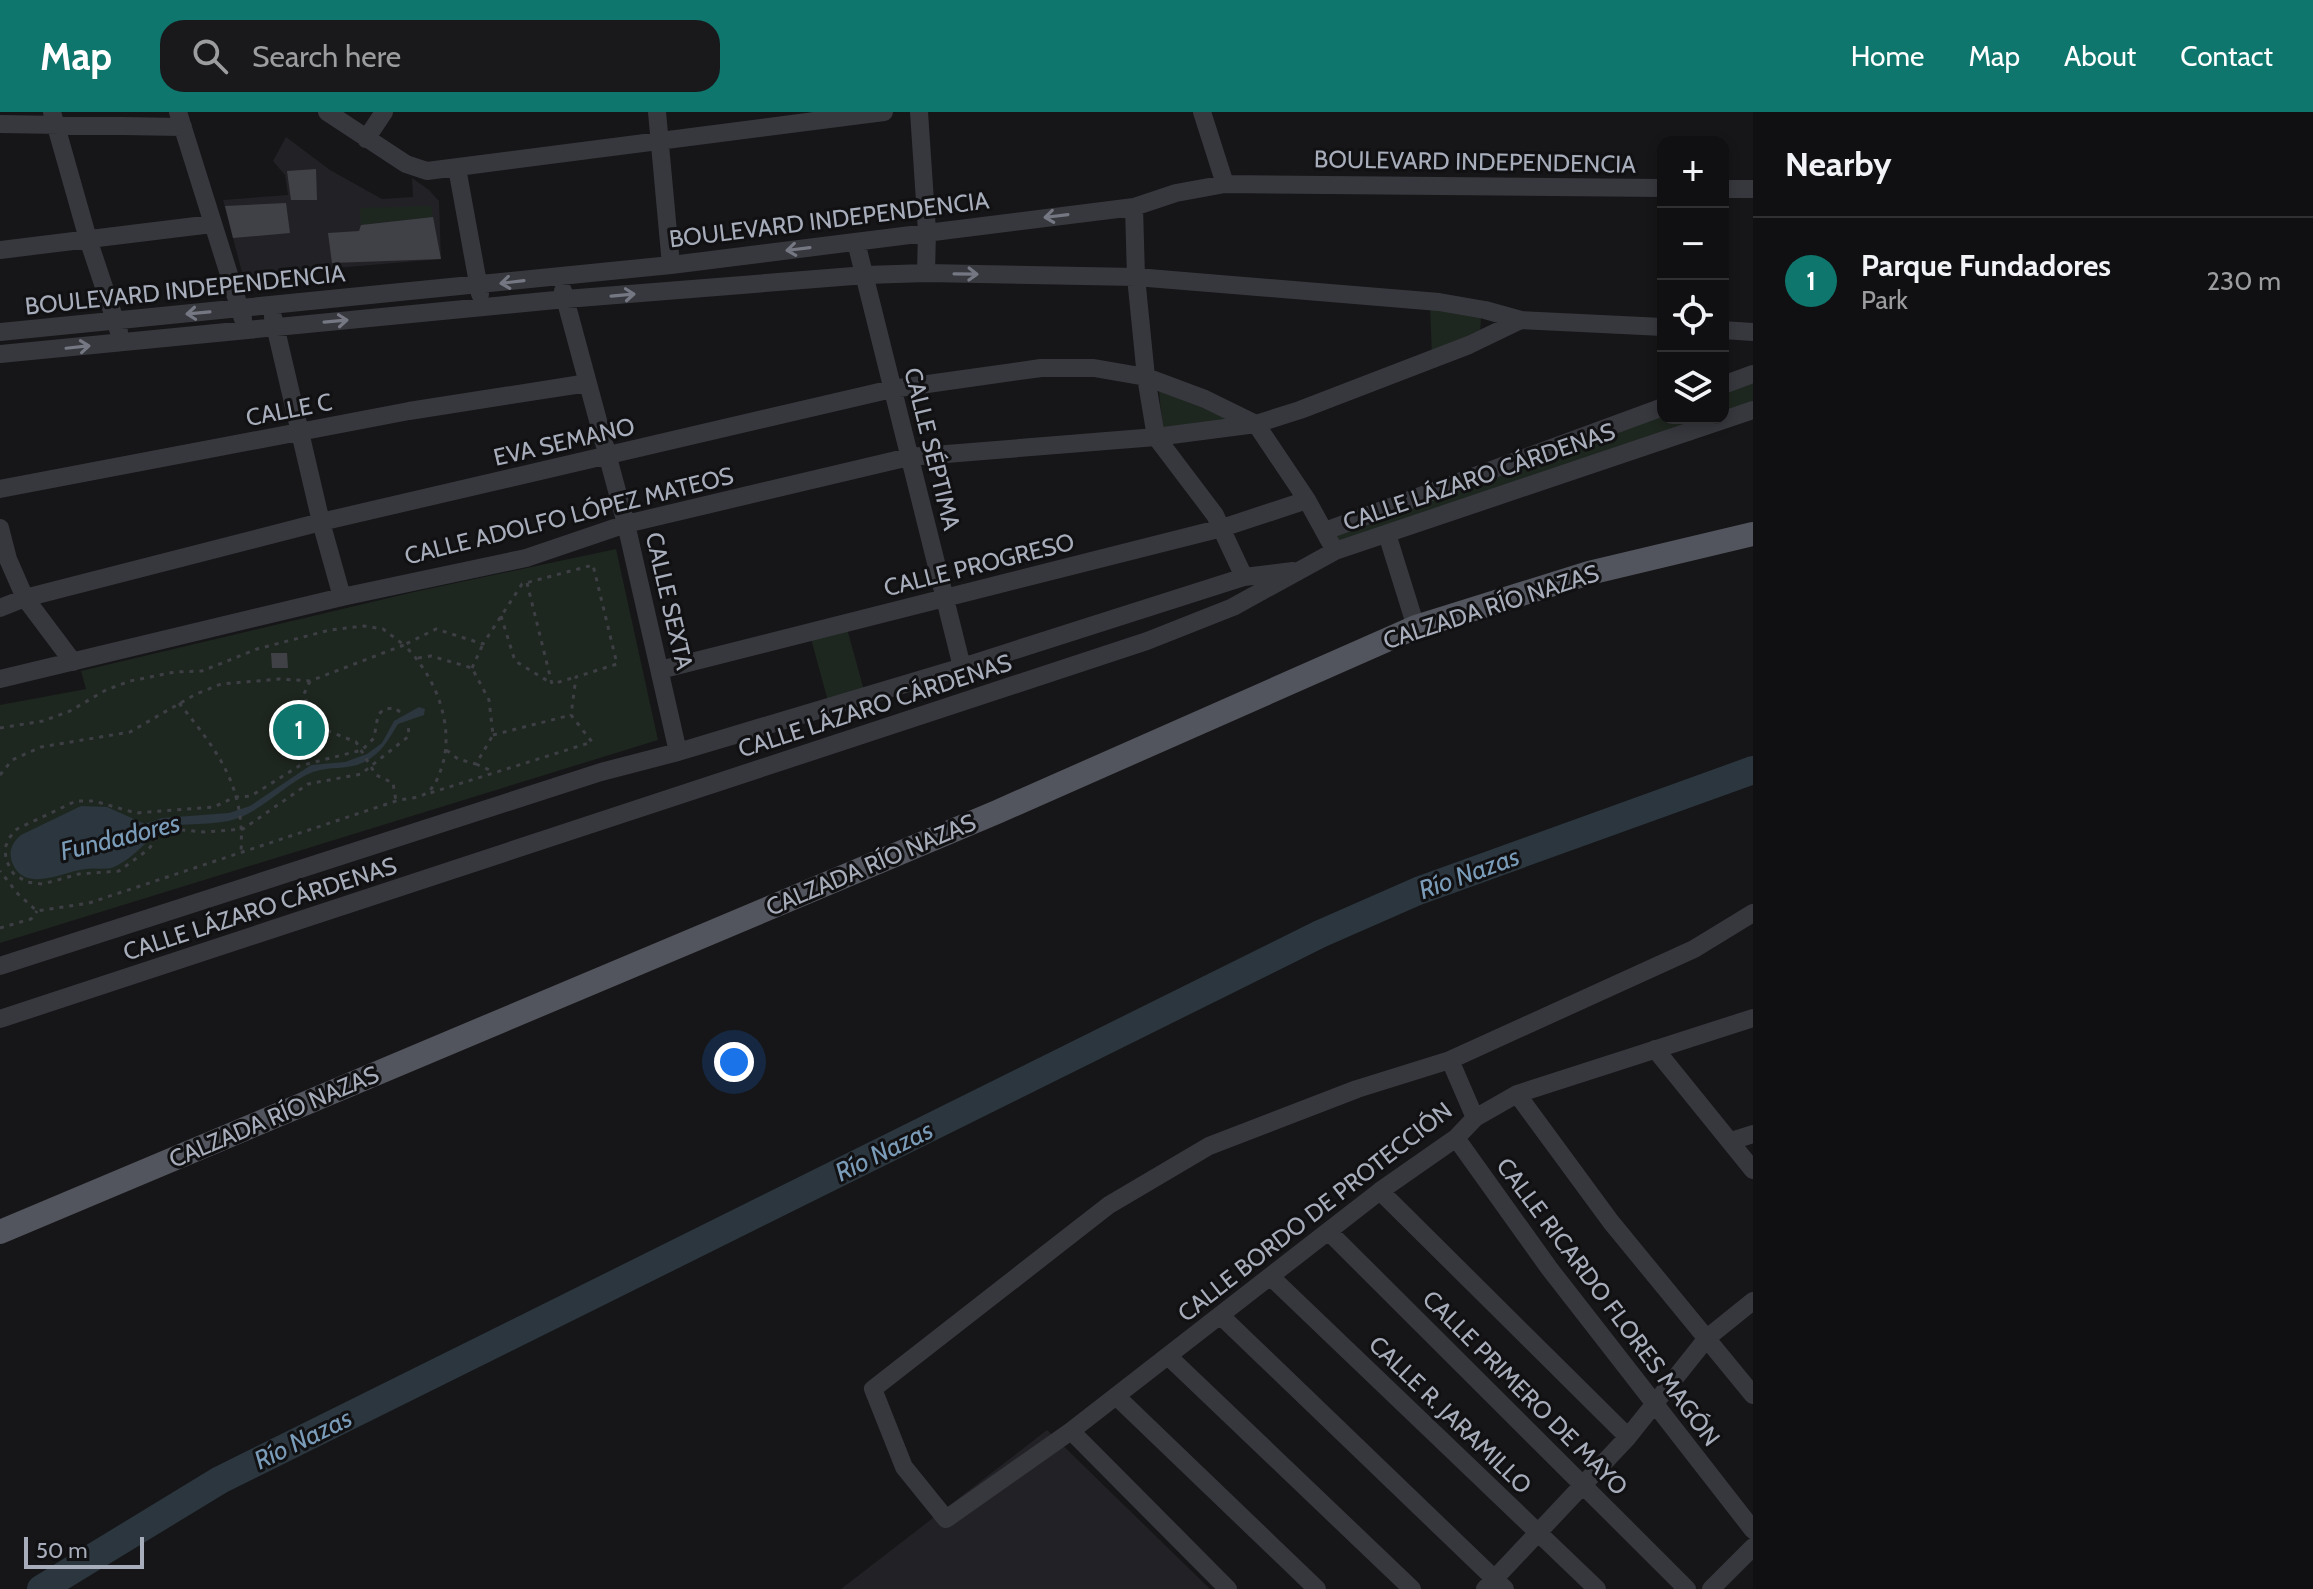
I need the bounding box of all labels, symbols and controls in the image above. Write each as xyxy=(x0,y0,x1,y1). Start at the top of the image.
search box xyxy=(160,20,720,92)
text: Map xyxy=(40,33,112,80)
icon: search xyxy=(188,34,232,78)
text: Search here xyxy=(252,38,401,75)
text: Home xyxy=(1851,39,1924,73)
text: Map xyxy=(1968,39,2020,73)
text: About xyxy=(2064,39,2136,73)
text: Contact xyxy=(2180,39,2273,73)
map controls xyxy=(1657,136,1729,424)
button: + xyxy=(1657,136,1729,208)
text: Nearby xyxy=(1785,143,1892,185)
street label: BOULEVARD INDEPENDENCIA xyxy=(1314,144,1636,179)
street label: BOULEVARD INDEPENDENCIA xyxy=(667,185,991,254)
button: − xyxy=(1657,208,1729,280)
one-way arrow xyxy=(1043,209,1070,224)
one-way arrow xyxy=(786,242,812,257)
text: Parque Fundadores xyxy=(1861,247,2111,284)
street label: BOULEVARD INDEPENDENCIA xyxy=(23,258,347,321)
text: 1 xyxy=(1806,265,1816,297)
text: 230 m xyxy=(2207,265,2281,297)
one-way arrow xyxy=(952,266,979,282)
one-way arrow xyxy=(499,274,526,289)
button: locate xyxy=(1657,280,1729,352)
text: Park xyxy=(1861,284,1908,316)
one-way arrow xyxy=(609,287,636,302)
one-way arrow xyxy=(185,306,212,321)
one-way arrow xyxy=(322,314,349,329)
one-way arrow xyxy=(64,339,91,354)
button: layers xyxy=(1657,352,1729,424)
street label: CALLE SÉPTIMA xyxy=(898,365,967,533)
street label: CALLE C xyxy=(243,387,334,432)
street label: EVA SEMANO xyxy=(491,411,637,472)
street label: CALLE LÁZARO CÁRDENAS xyxy=(1339,416,1619,537)
street label: CALLE ADOLFO LÓPEZ MATEOS xyxy=(401,461,736,570)
street label: CALLE PROGRESO xyxy=(881,527,1077,602)
street label: CALLE SEXTA xyxy=(640,529,699,673)
street label: CALZADA RÍO NAZAS xyxy=(1379,558,1602,655)
street label: CALLE LÁZARO CÁRDENAS xyxy=(734,648,1015,763)
pin: 1 xyxy=(273,700,325,760)
water label: Fundadores xyxy=(57,807,183,867)
street label: CALZADA RÍO NAZAS xyxy=(762,807,980,922)
water label: Río Nazas xyxy=(1414,840,1524,906)
street label: CALLE LÁZARO CÁRDENAS xyxy=(119,851,400,966)
your location xyxy=(714,1042,754,1082)
street label: CALZADA RÍO NAZAS xyxy=(165,1059,383,1174)
street label: CALLE BORDO DE PROTECCIÓN xyxy=(1172,1096,1457,1328)
water label: Río Nazas xyxy=(830,1114,938,1188)
street label: CALLE RICARDO FLORES MAGÓN xyxy=(1490,1152,1726,1452)
street label: CALLE PRIMERO DE MAYO xyxy=(1417,1284,1634,1501)
street label: CALLE R. JARAMILLO xyxy=(1363,1330,1538,1500)
water label: Río Nazas xyxy=(249,1402,357,1476)
scale bar xyxy=(24,1533,144,1569)
text: 50 m xyxy=(36,1537,88,1564)

